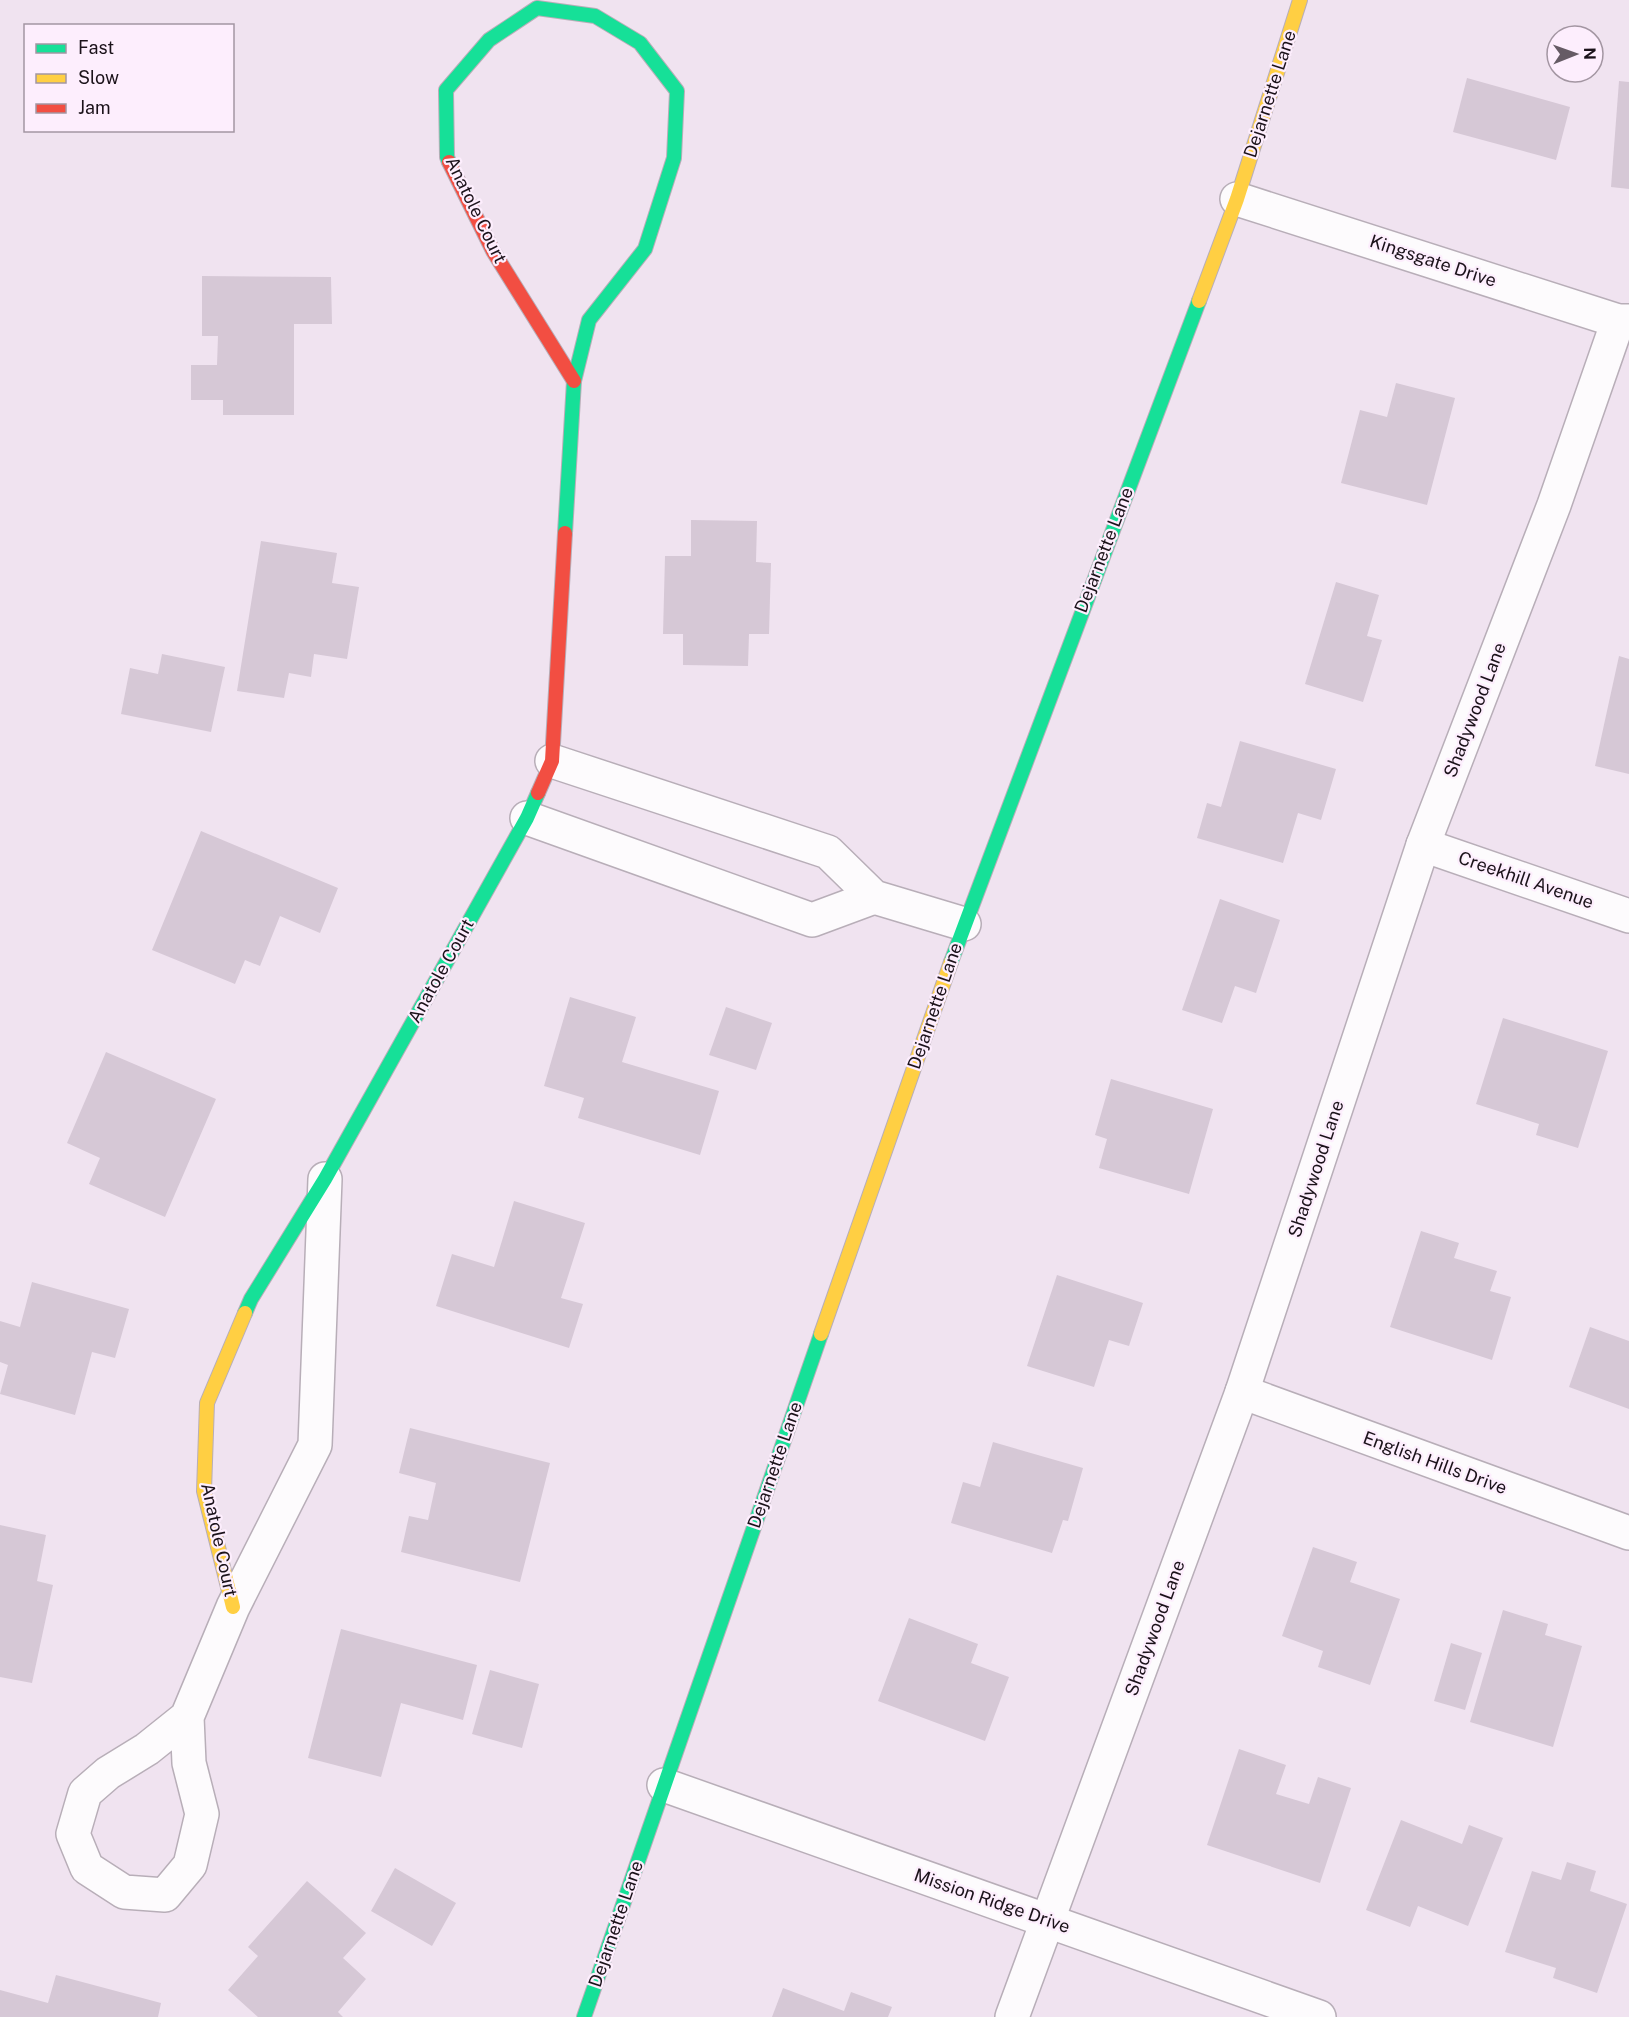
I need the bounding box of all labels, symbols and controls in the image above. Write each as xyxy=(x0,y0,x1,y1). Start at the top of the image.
legend xyxy=(24,24,234,132)
north arrow xyxy=(1545,24,1605,84)
street label: Dejarnette Lane xyxy=(1239,28,1300,160)
text: Fast xyxy=(78,37,114,58)
text: N xyxy=(1580,47,1599,60)
text: Slow xyxy=(78,67,119,88)
text: Jam xyxy=(78,97,111,118)
street label: Anatole Court xyxy=(442,153,511,266)
street label: Kingsgate Drive xyxy=(1367,230,1499,291)
street label: Dejarnette Lane xyxy=(1070,484,1137,615)
street label: Shadywood Lane xyxy=(1439,639,1510,780)
street label: Creekhill Avenue xyxy=(1456,847,1597,913)
street label: Anatole Court xyxy=(403,915,478,1027)
street label: Dejarnette Lane xyxy=(903,940,966,1072)
street label: Shadywood Lane xyxy=(1283,1098,1348,1240)
street label: Dejarnette Lane xyxy=(743,1399,806,1531)
street label: English Hills Drive xyxy=(1360,1427,1510,1498)
street label: Anatole Court xyxy=(197,1481,242,1599)
street label: Shadywood Lane xyxy=(1120,1557,1189,1699)
street label: Dejarnette Lane xyxy=(584,1858,647,1990)
street label: Mission Ridge Drive xyxy=(911,1864,1073,1937)

